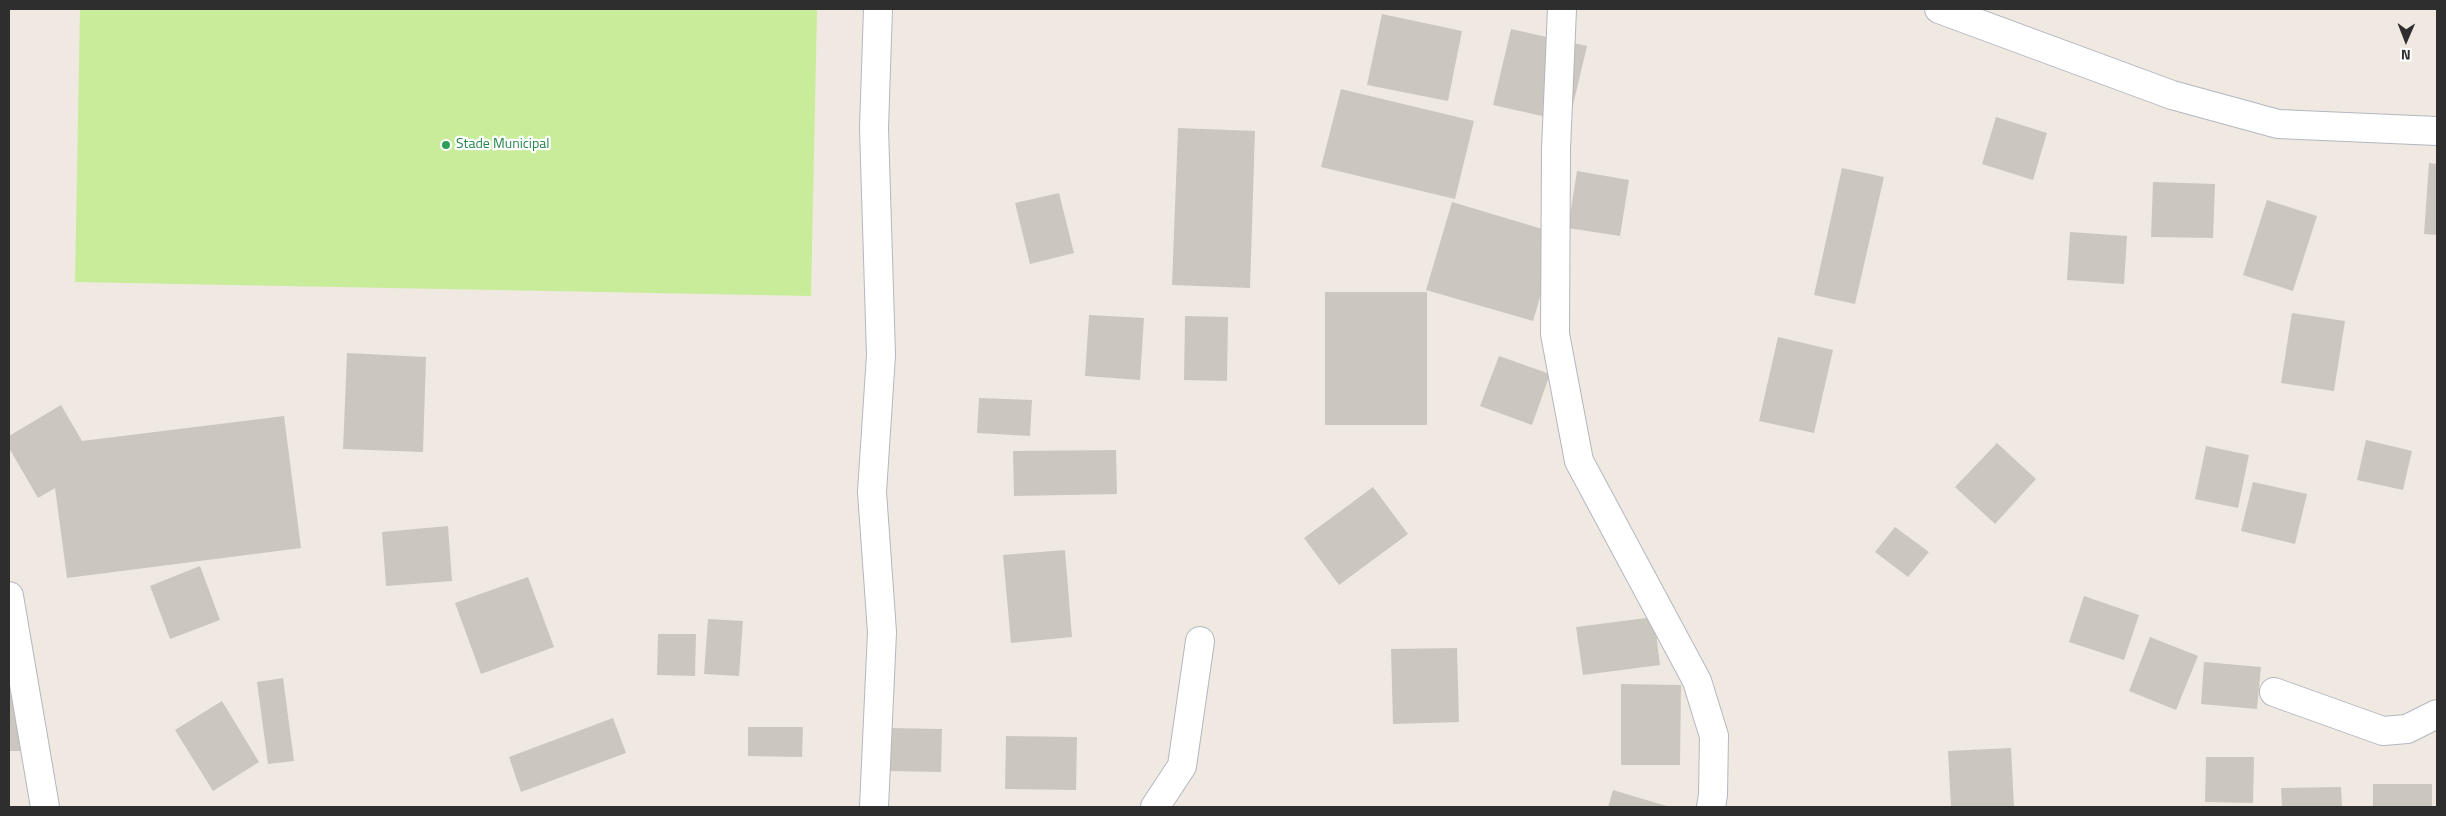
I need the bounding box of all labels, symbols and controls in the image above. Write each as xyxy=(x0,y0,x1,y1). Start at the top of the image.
north arrow xyxy=(2381,15,2431,65)
text: N xyxy=(2401,45,2411,66)
place label: Stade Municipal xyxy=(456,137,550,153)
marker: Stade Municipal xyxy=(440,139,452,151)

